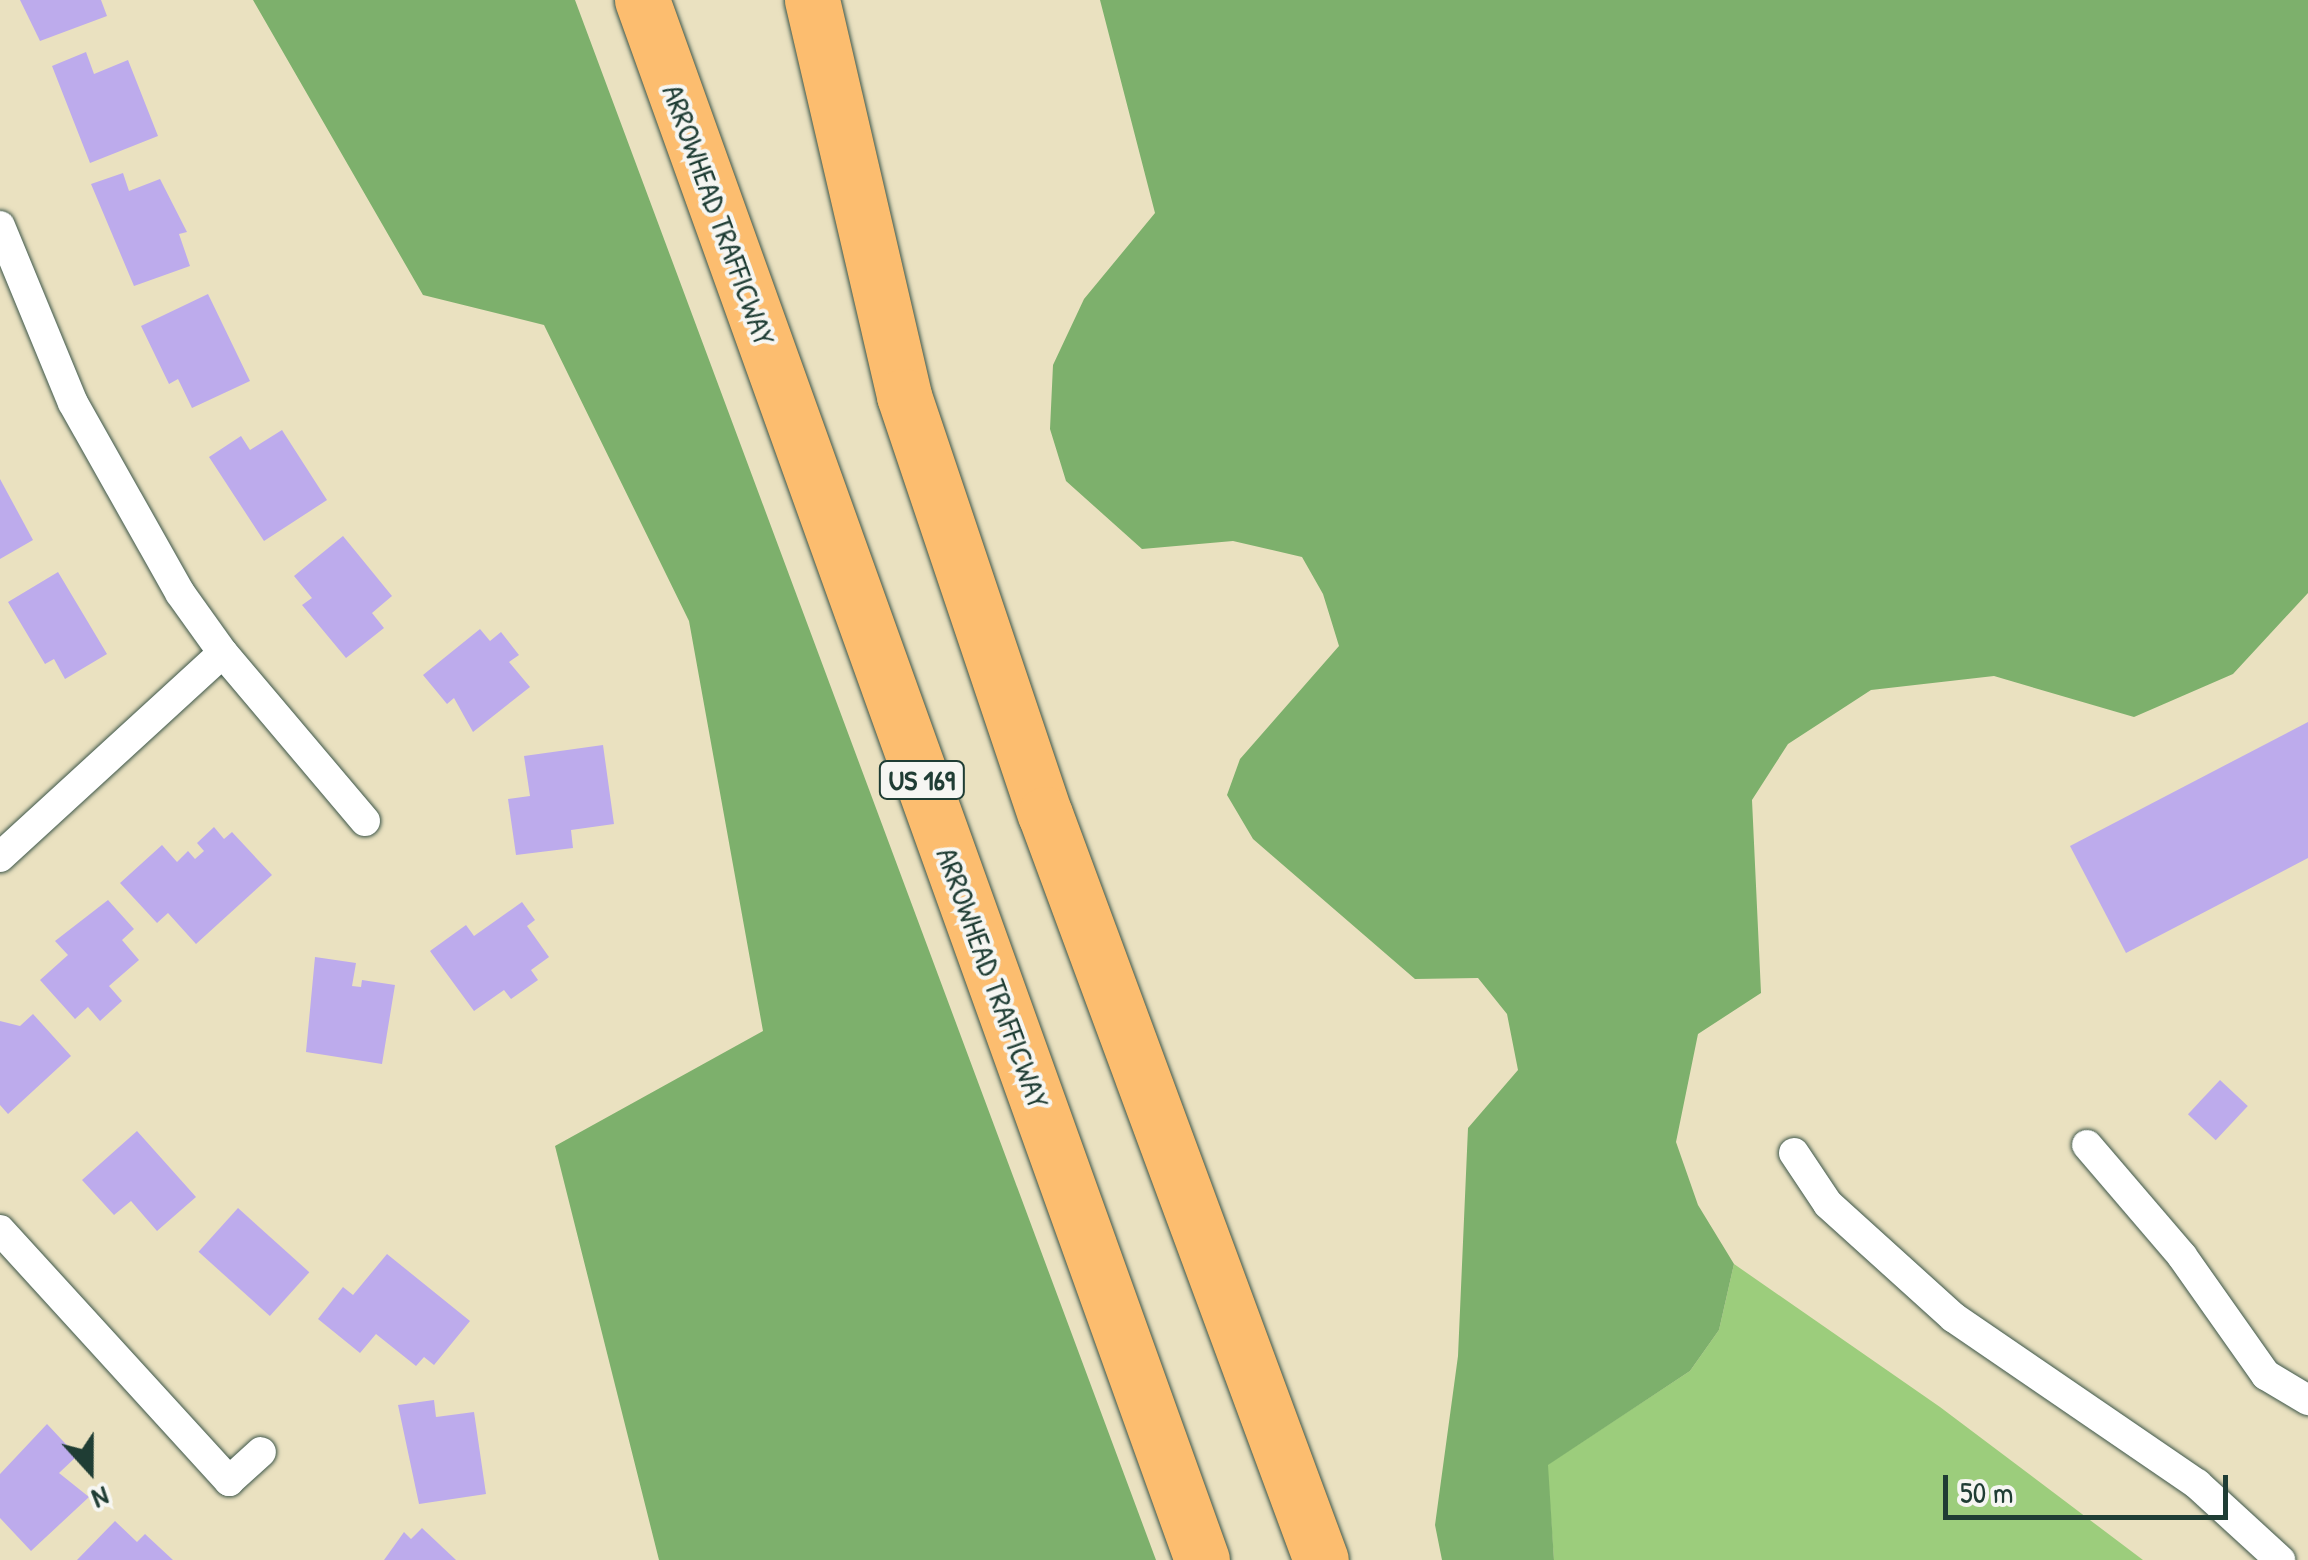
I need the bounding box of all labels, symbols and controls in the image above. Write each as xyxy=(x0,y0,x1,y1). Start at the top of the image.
street label: ARROWHEAD TRAFFICWAY xyxy=(655,80,783,350)
road number: US 169 xyxy=(877,757,967,803)
street label: ARROWHEAD TRAFFICWAY xyxy=(929,843,1057,1113)
north arrow xyxy=(40,1420,140,1520)
scale bar xyxy=(1948,1455,2233,1517)
text: 50 m xyxy=(1960,1472,2013,1512)
text: N xyxy=(87,1478,115,1518)

